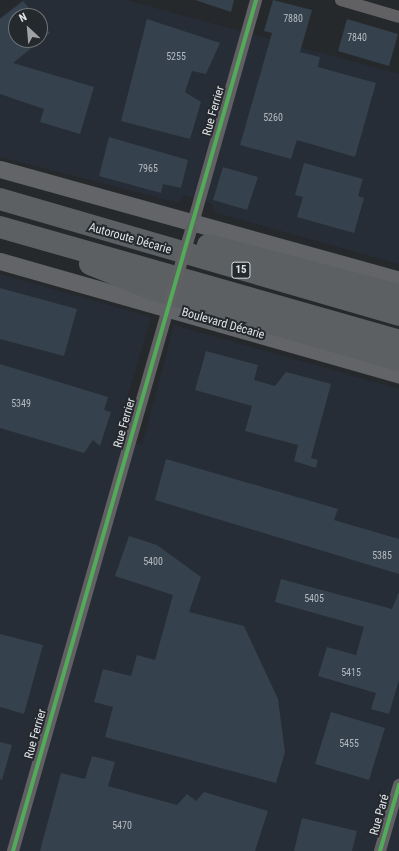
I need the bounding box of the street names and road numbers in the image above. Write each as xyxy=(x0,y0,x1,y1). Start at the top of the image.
street label: Rue Ferrier xyxy=(200,84,228,138)
street label: Autoroute Décarie xyxy=(87,220,173,258)
road number: 15 xyxy=(231,261,251,279)
street label: Boulevard Décarie xyxy=(180,305,266,343)
street label: Rue Ferrier xyxy=(111,396,139,450)
street label: Rue Ferrier xyxy=(22,707,50,761)
street label: Rue Paré xyxy=(367,793,393,837)

